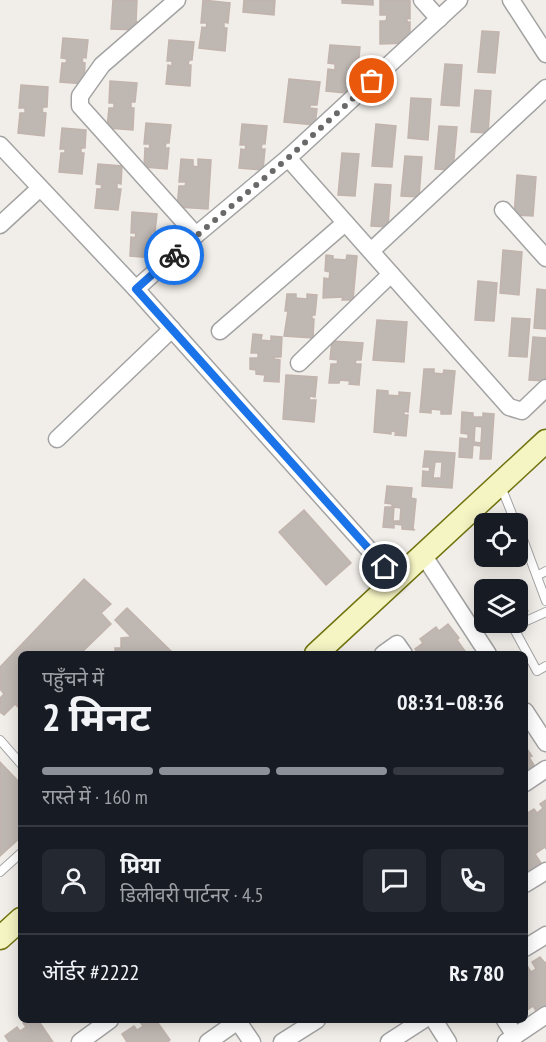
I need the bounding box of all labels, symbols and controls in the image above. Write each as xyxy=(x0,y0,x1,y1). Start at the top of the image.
pin xyxy=(346,55,397,106)
icon: bag xyxy=(355,64,388,97)
courier xyxy=(144,225,204,285)
icon: bike xyxy=(158,239,191,272)
map controls xyxy=(474,513,528,633)
button: locate xyxy=(474,513,528,567)
pin xyxy=(359,541,410,592)
icon: home xyxy=(368,550,401,583)
button: layers xyxy=(474,579,528,633)
text: पहुँचने में xyxy=(42,666,104,692)
text: 08:31–08:36 xyxy=(397,688,504,716)
text: 2 मिनट xyxy=(42,691,151,742)
text: रास्ते में · 160 m xyxy=(42,784,148,810)
button: person xyxy=(42,849,105,912)
button: chat xyxy=(363,849,426,912)
button: phone xyxy=(441,849,504,912)
text: प्रिया xyxy=(120,851,160,879)
text: डिलीवरी पार्टनर · 4.5 xyxy=(120,882,264,908)
text: ऑर्डर #2222 xyxy=(42,958,139,986)
text: Rs 780 xyxy=(449,959,504,987)

